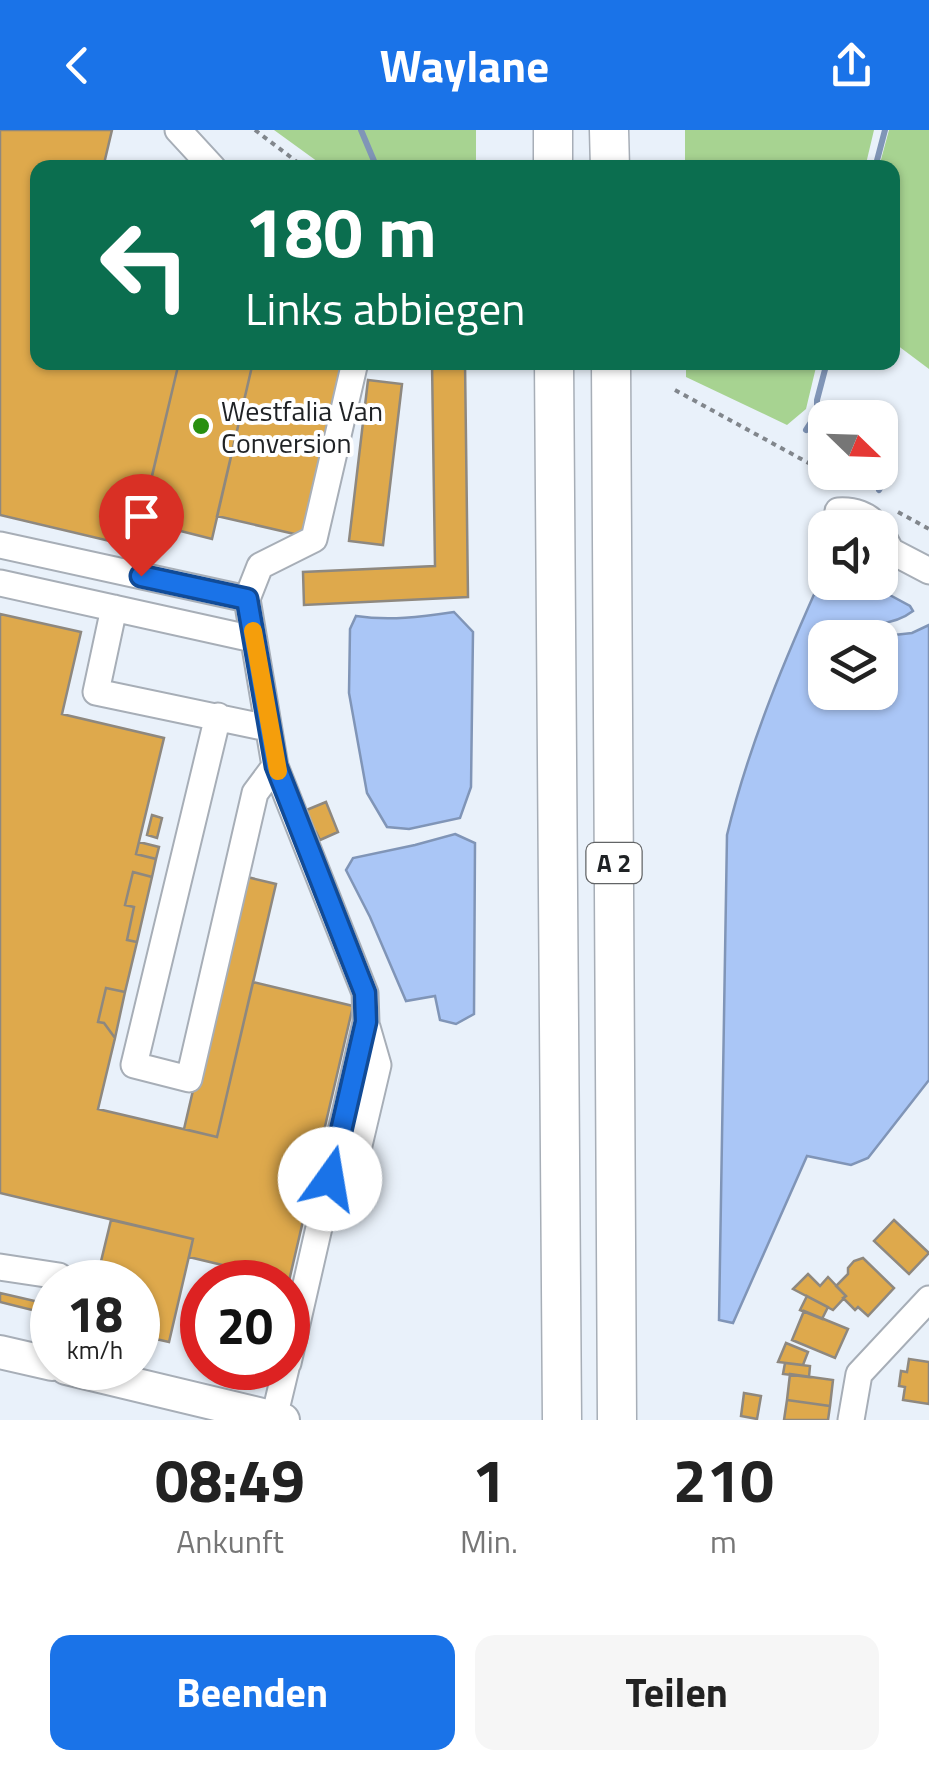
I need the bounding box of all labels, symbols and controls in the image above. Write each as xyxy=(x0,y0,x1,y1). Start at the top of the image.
text: Waylane xyxy=(380,31,549,99)
icon: back xyxy=(50,38,105,93)
icon: share xyxy=(824,38,879,93)
text: 180 m xyxy=(245,178,437,284)
icon: left xyxy=(80,200,210,330)
text: Links abbiegen xyxy=(245,274,525,342)
place label: Westfalia Van Conversion xyxy=(221,389,383,464)
north arrow xyxy=(808,400,898,490)
map controls xyxy=(808,400,898,710)
marker: Westfalia Van Conversion xyxy=(190,415,212,437)
pin xyxy=(99,474,184,577)
icon: arrive xyxy=(114,489,169,544)
button: sound xyxy=(808,510,898,600)
button: layers xyxy=(808,620,898,710)
road number: A 2 xyxy=(586,843,642,883)
position arrow xyxy=(278,1127,382,1231)
speed limit sign: 20 xyxy=(180,1260,310,1390)
text: 18 xyxy=(67,1275,123,1351)
text: km/h xyxy=(67,1331,123,1369)
text: 08:49 xyxy=(155,1434,305,1525)
text: 1 xyxy=(472,1434,506,1525)
text: 210 xyxy=(673,1434,774,1525)
text: Ankunft xyxy=(176,1517,284,1565)
text: Min. xyxy=(460,1517,518,1565)
text: m xyxy=(710,1517,737,1565)
button: Beenden xyxy=(50,1635,455,1750)
button: Teilen xyxy=(475,1635,879,1750)

